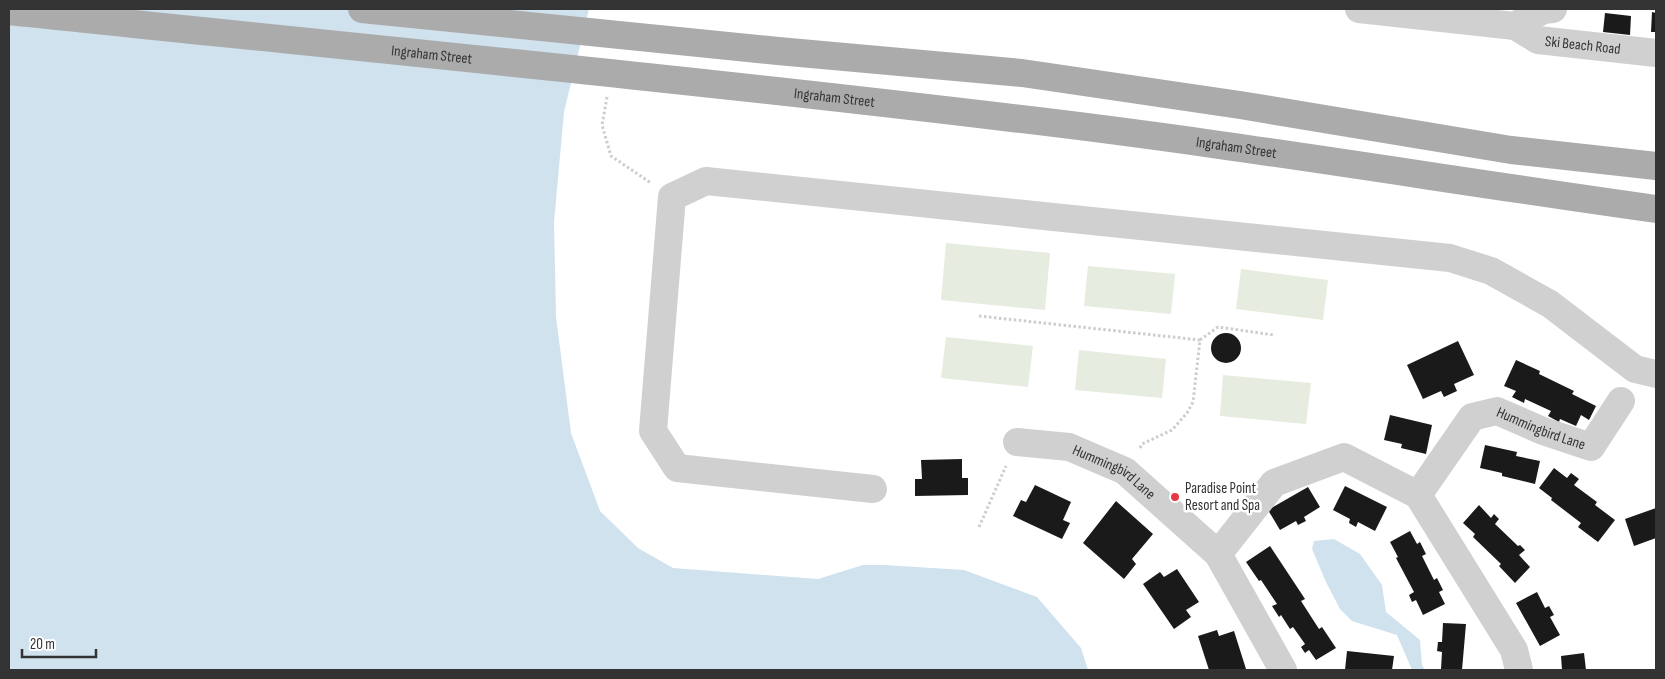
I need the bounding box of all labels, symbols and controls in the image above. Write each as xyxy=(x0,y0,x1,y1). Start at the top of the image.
street label: Ski Beach Road xyxy=(1544,32,1621,59)
street label: Ingraham Street xyxy=(390,41,473,69)
street label: Ingraham Street xyxy=(793,84,876,112)
street label: Ingraham Street xyxy=(1195,133,1278,163)
street label: Hummingbird Lane xyxy=(1493,403,1588,454)
street label: Hummingbird Lane xyxy=(1069,441,1159,504)
place label: Paradise Point Resort and Spa xyxy=(1185,479,1260,515)
marker: Paradise Point Resort and Spa xyxy=(1169,491,1181,503)
scale bar xyxy=(22,626,96,658)
text: 20 m xyxy=(30,635,55,654)

